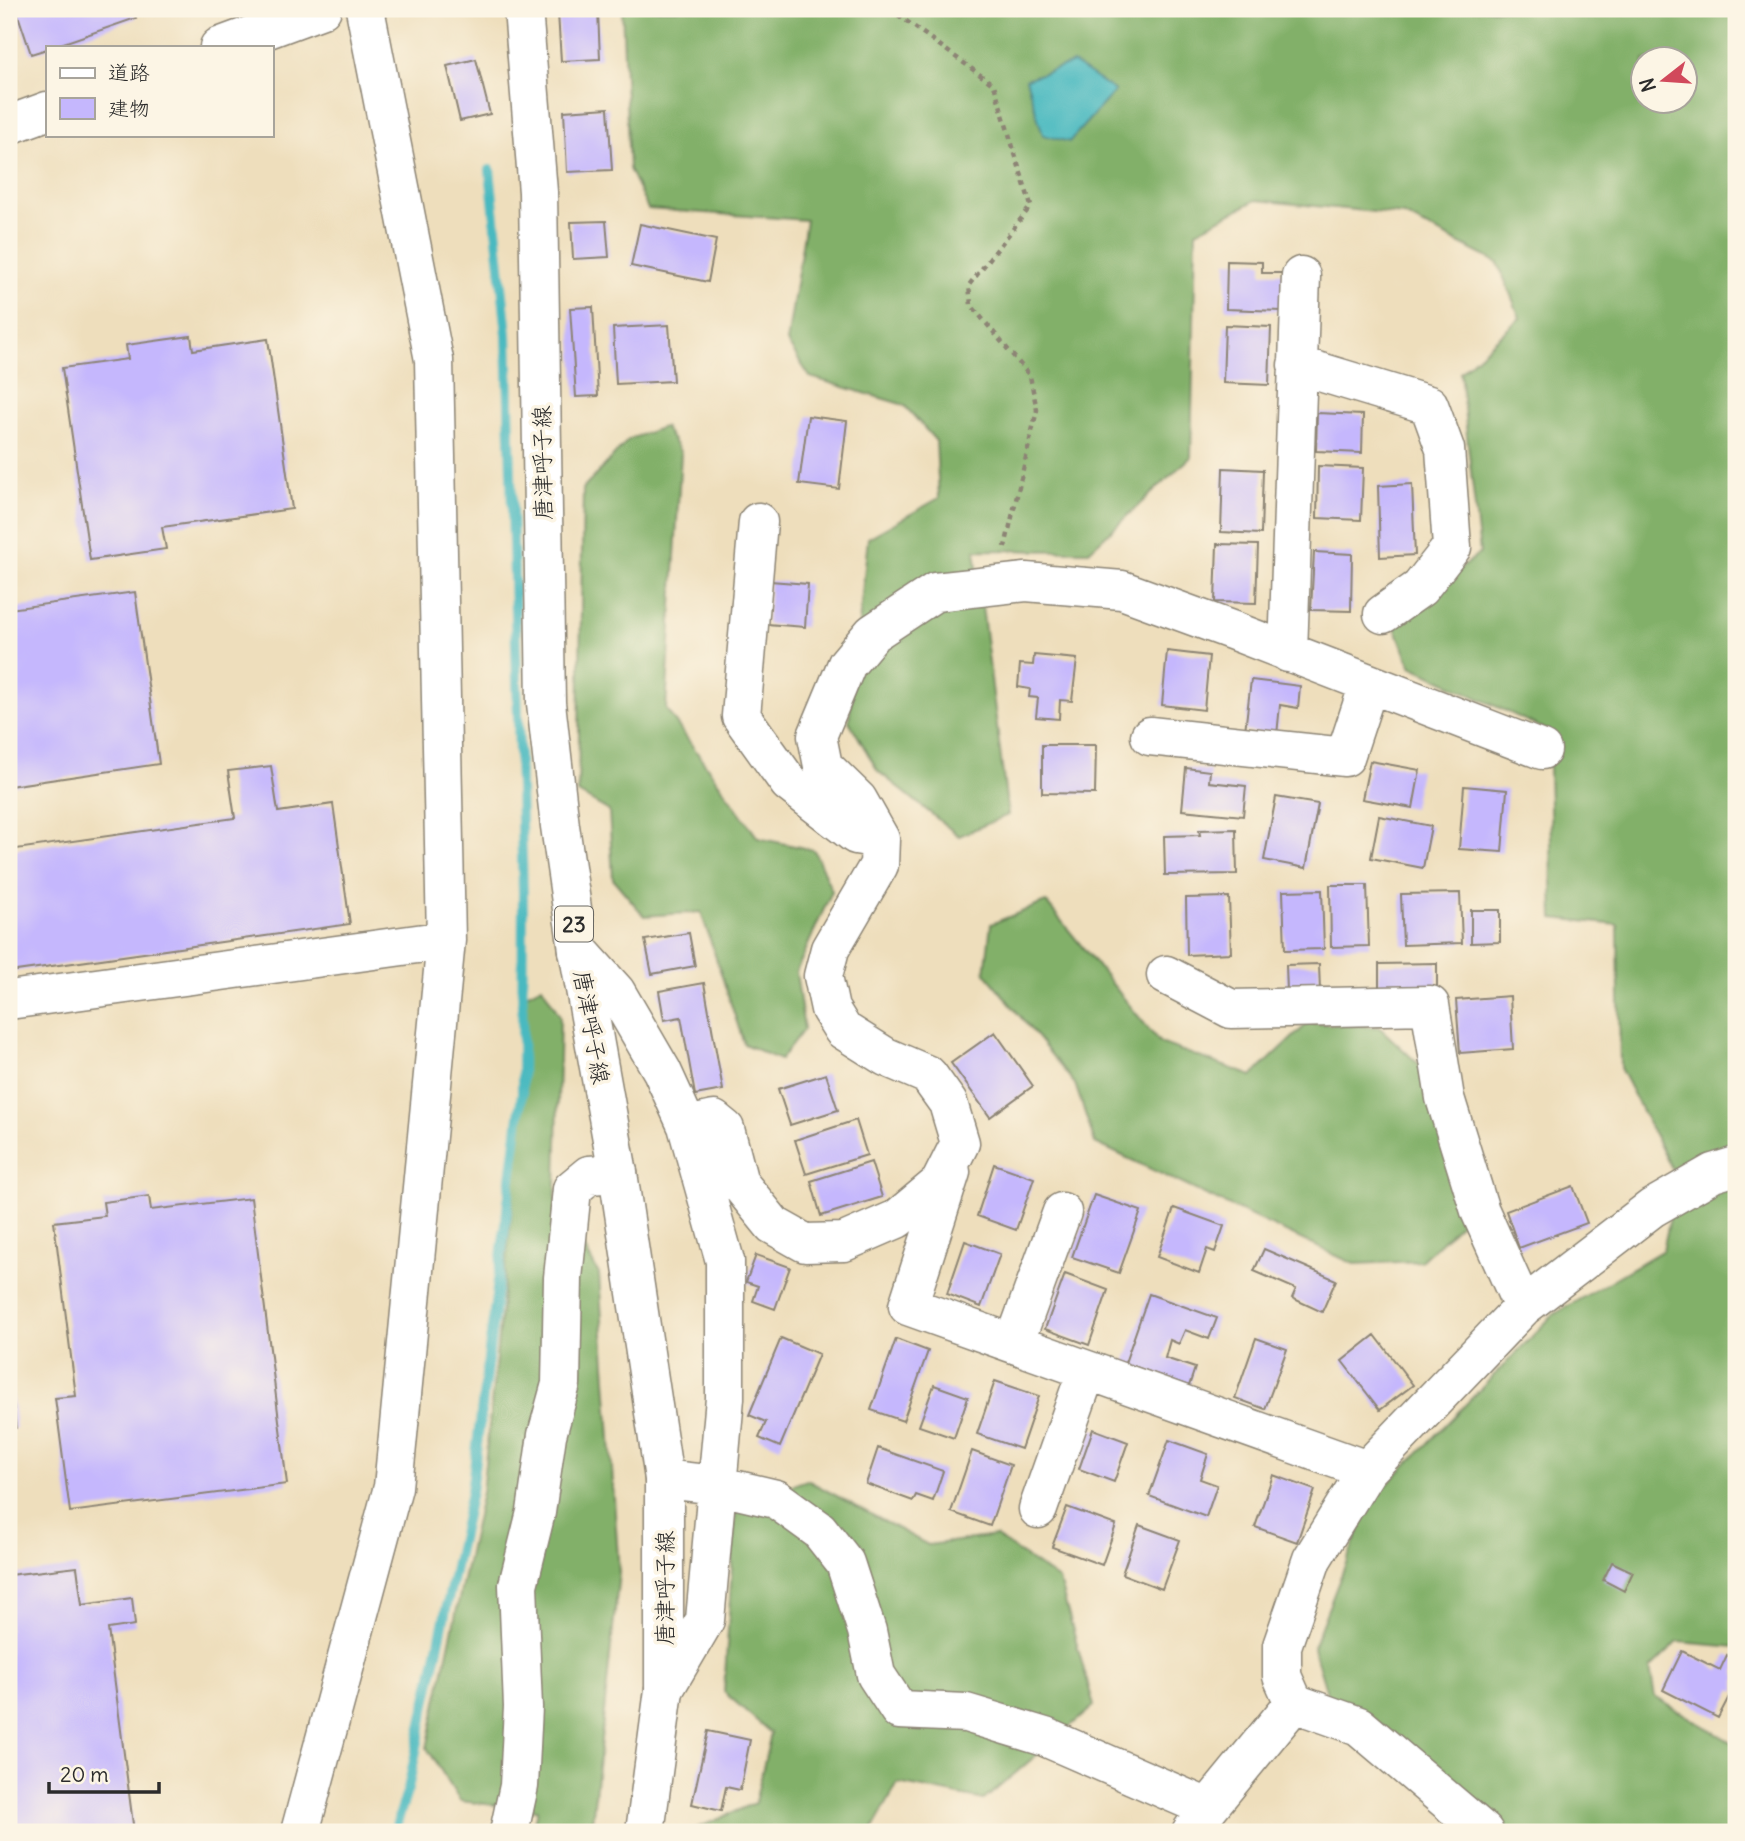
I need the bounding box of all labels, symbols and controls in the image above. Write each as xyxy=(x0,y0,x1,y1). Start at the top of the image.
legend xyxy=(46,46,273,136)
north arrow xyxy=(1630,46,1700,116)
text: 道路 xyxy=(108,59,150,86)
text: N xyxy=(1634,75,1661,95)
text: 建物 xyxy=(108,95,150,122)
street label: 唐津呼子線 xyxy=(526,405,558,521)
road number: 23 xyxy=(555,906,593,942)
street label: 唐津呼子線 xyxy=(568,968,616,1086)
street label: 唐津呼子線 xyxy=(650,1531,679,1646)
scale bar xyxy=(49,1750,159,1794)
text: 20 m xyxy=(60,1761,109,1788)

